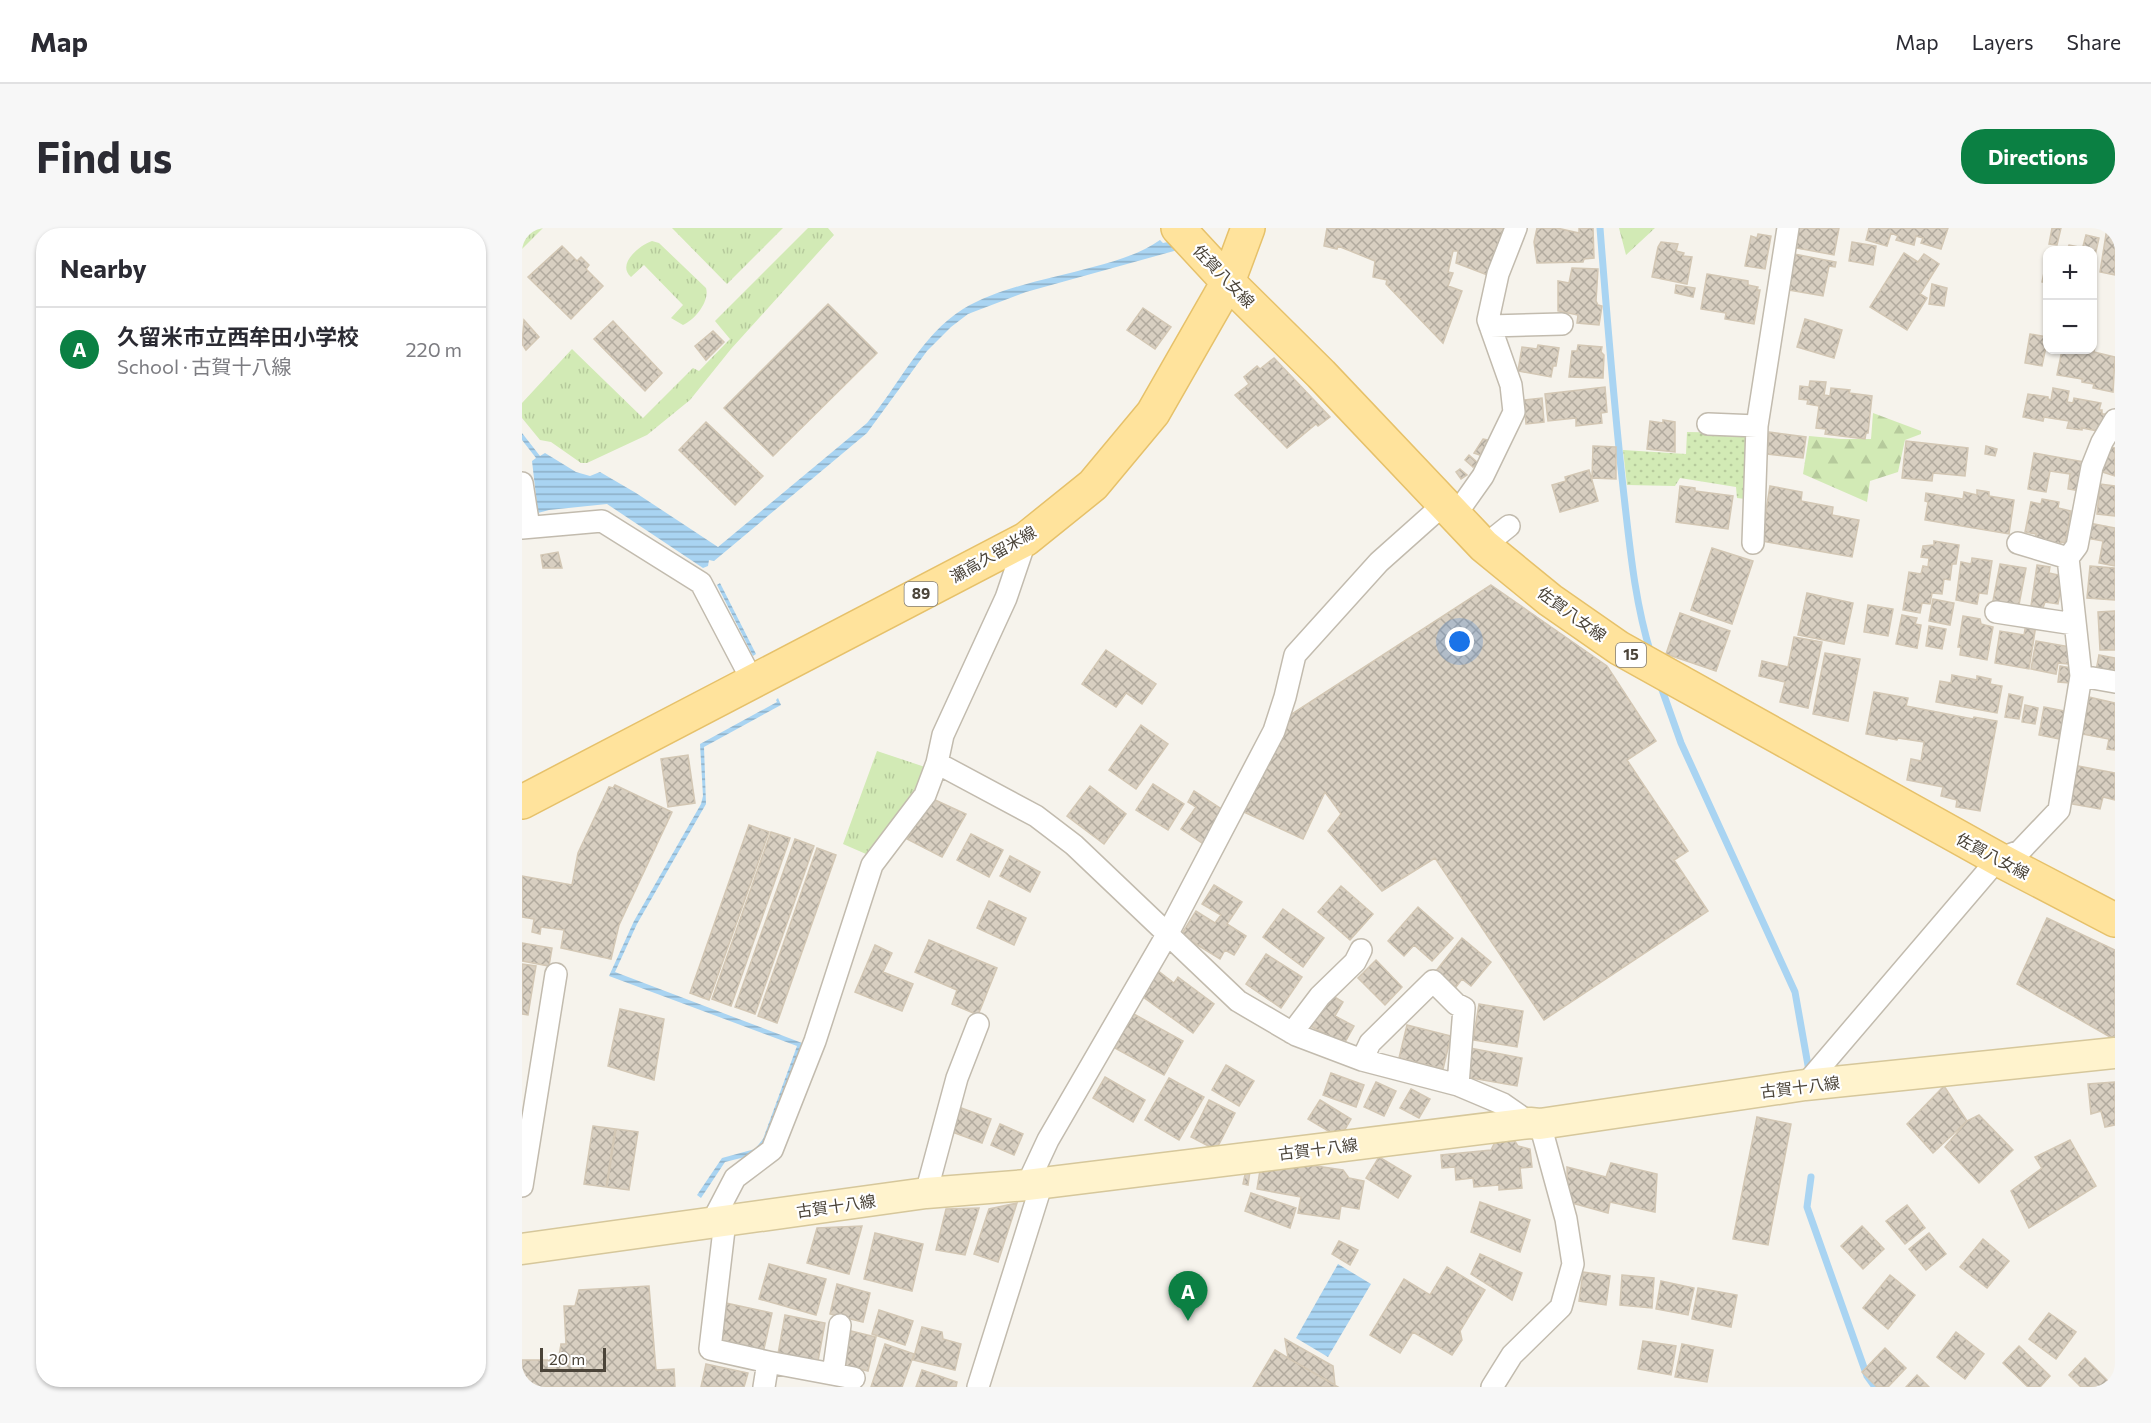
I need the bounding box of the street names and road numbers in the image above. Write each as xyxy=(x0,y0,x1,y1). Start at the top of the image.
street label: 佐賀八女線 xyxy=(1190,240,1259,311)
street label: 瀬高久留米線 xyxy=(946,521,1039,586)
road number: 89 xyxy=(904,582,938,606)
street label: 佐賀八女線 xyxy=(1534,582,1610,645)
road number: 15 xyxy=(1616,643,1646,667)
street label: 佐賀八女線 xyxy=(1953,828,2033,883)
street label: 古賀十八線 xyxy=(1759,1072,1841,1101)
street label: 古賀十八線 xyxy=(1277,1134,1359,1163)
street label: 古賀十八線 xyxy=(795,1191,877,1220)

